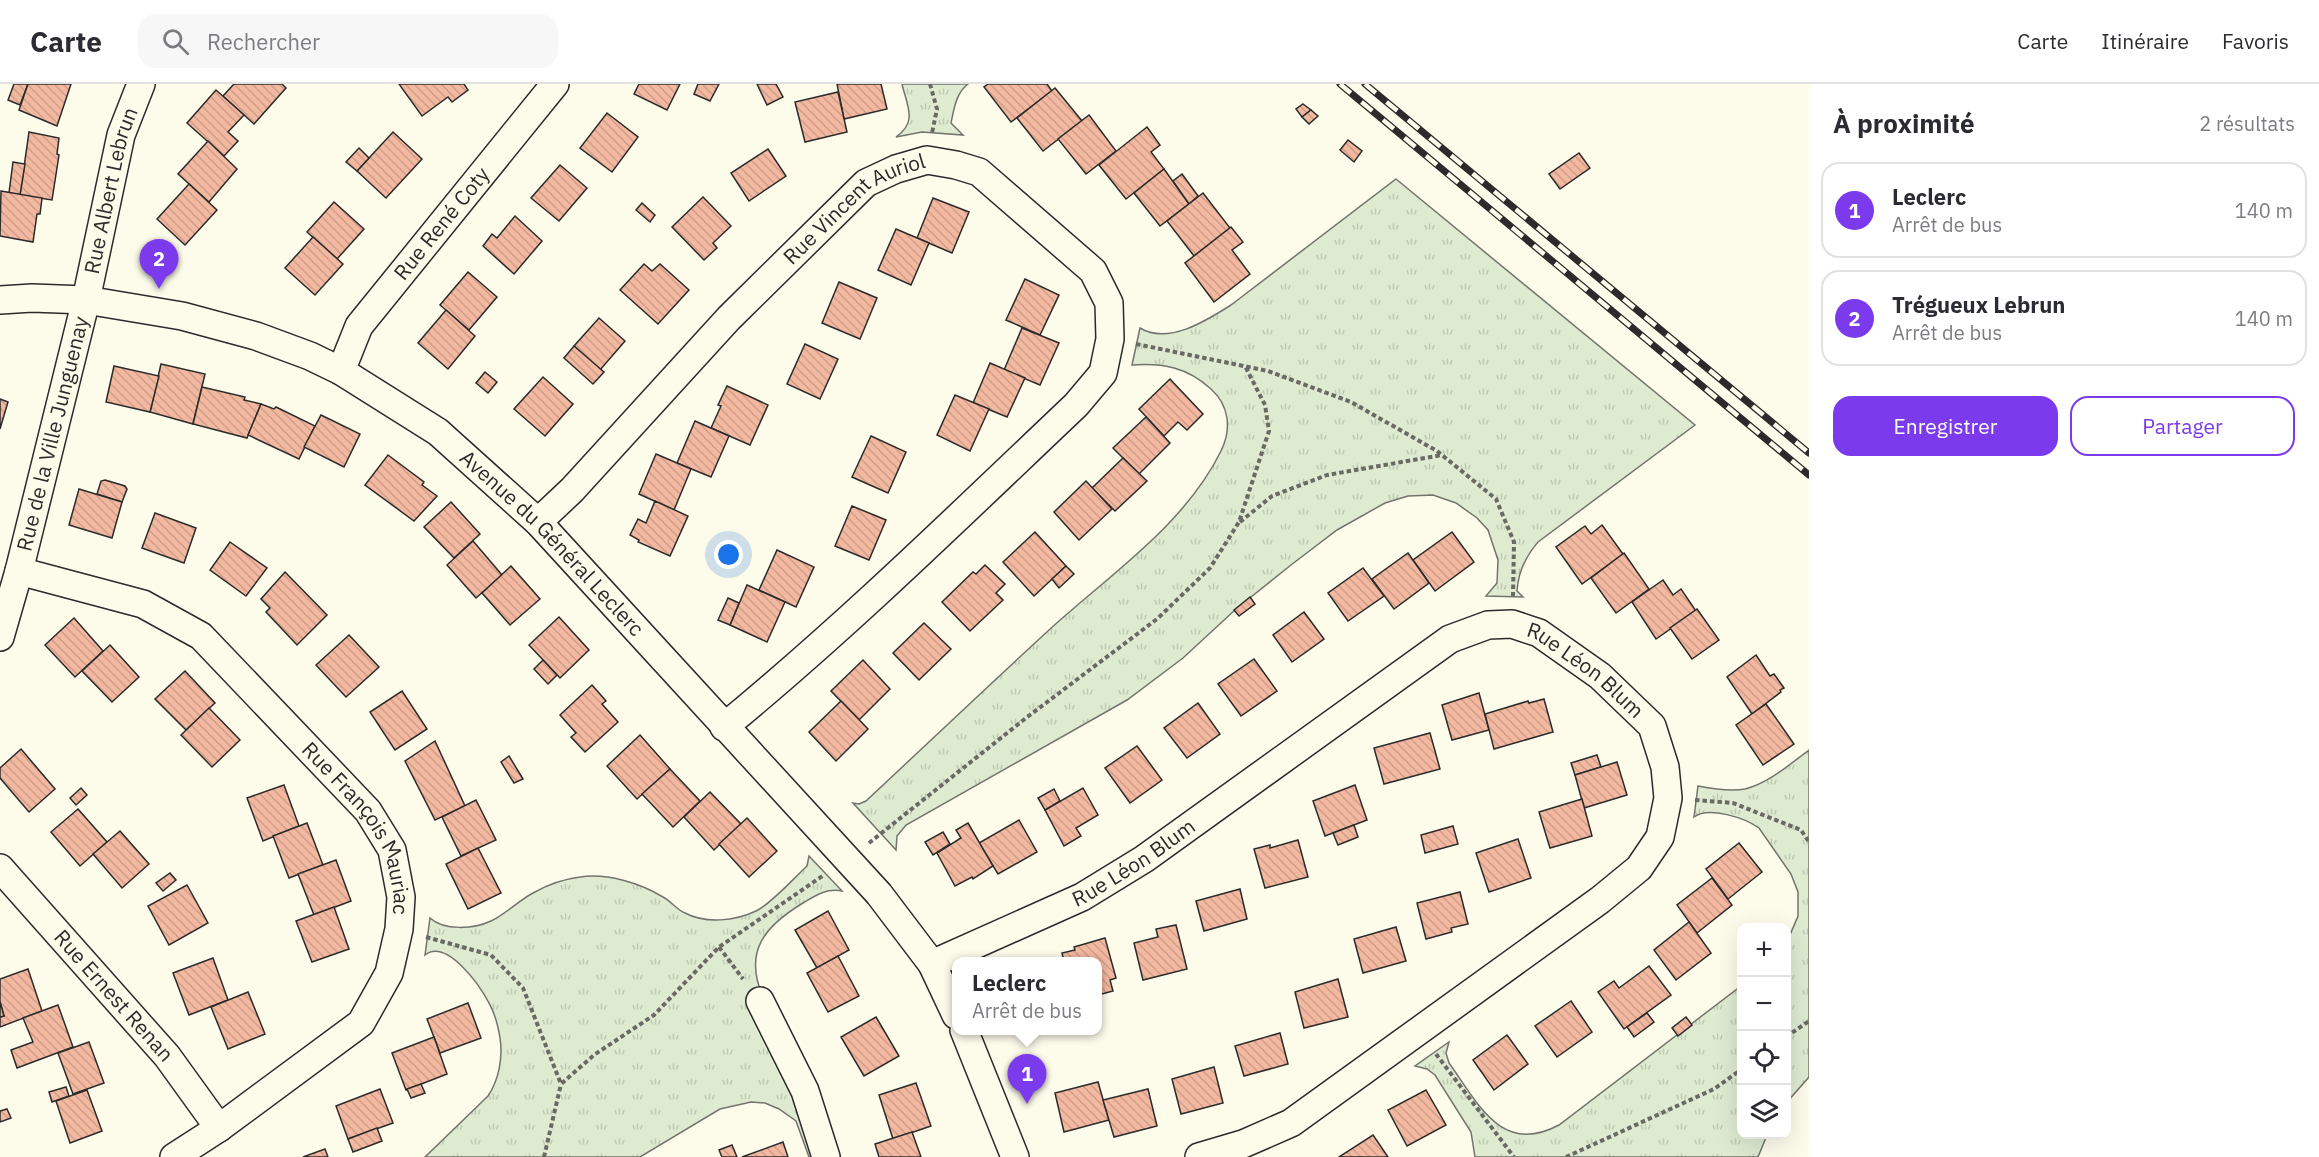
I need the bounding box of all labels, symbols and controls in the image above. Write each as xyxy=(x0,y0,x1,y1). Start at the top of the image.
search box xyxy=(138,14,558,68)
text: Carte xyxy=(30,23,102,60)
icon: search xyxy=(159,25,192,58)
text: Rechercher xyxy=(207,27,320,56)
text: Carte xyxy=(2017,27,2068,55)
text: Itinéraire xyxy=(2101,27,2189,55)
text: Favoris xyxy=(2222,27,2289,55)
street label: Rue Albert Lebrun xyxy=(77,103,144,276)
text: À proximité xyxy=(1833,106,1975,140)
text: 2 résultats xyxy=(2199,110,2295,137)
street label: Rue Vincent Auriol xyxy=(776,146,929,270)
street label: Rue René Coty xyxy=(387,160,496,285)
text: Leclerc xyxy=(1892,182,1966,211)
text: 1 xyxy=(1849,197,1861,224)
text: 140 m xyxy=(2235,197,2293,224)
text: Arrêt de bus xyxy=(1892,211,2002,238)
pin: 2 xyxy=(140,240,178,289)
text: Trégueux Lebrun xyxy=(1892,290,2065,319)
text: 2 xyxy=(1849,305,1861,332)
text: 140 m xyxy=(2235,305,2293,332)
street label: Rue de la Ville Junguenay xyxy=(9,313,95,554)
text: Arrêt de bus xyxy=(1892,319,2002,346)
button: Enregistrer xyxy=(1833,396,2058,456)
button: Partager xyxy=(2070,396,2295,456)
street label: Avenue du Général Leclerc xyxy=(454,443,651,642)
your location xyxy=(714,540,743,569)
street label: Rue Léon Blum xyxy=(1524,615,1650,724)
street label: Rue François Mauriac xyxy=(296,735,416,916)
street label: Rue Léon Blum xyxy=(1067,812,1200,913)
street label: Rue Ernest Renan xyxy=(48,923,180,1067)
map controls xyxy=(1737,923,1791,1139)
button: + xyxy=(1737,923,1791,977)
popup xyxy=(952,957,1102,1035)
text: Leclerc xyxy=(972,968,1046,997)
button: − xyxy=(1737,977,1791,1031)
text: Arrêt de bus xyxy=(972,997,1082,1024)
button: locate xyxy=(1737,1031,1791,1085)
pin: 1 xyxy=(1008,1054,1046,1104)
button: layers xyxy=(1737,1085,1791,1139)

